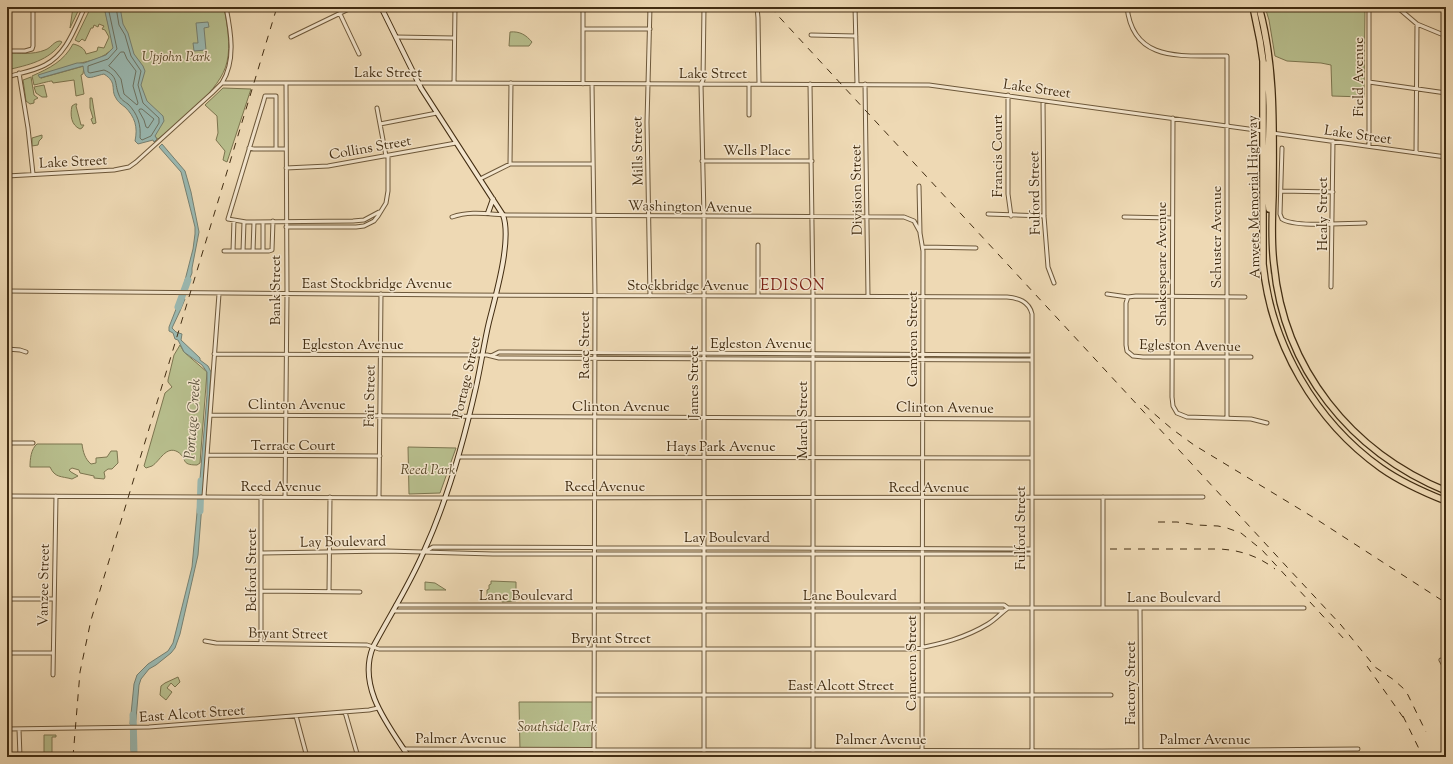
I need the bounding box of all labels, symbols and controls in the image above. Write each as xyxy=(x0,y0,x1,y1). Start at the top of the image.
street label: Field Avenue xyxy=(1350,37,1370,117)
park label: Upjohn Park xyxy=(142,48,211,68)
street label: Lake Street xyxy=(354,64,422,84)
street label: Lake Street xyxy=(679,65,747,85)
street label: Lake Street xyxy=(1002,75,1072,105)
street label: Francis Court xyxy=(989,114,1009,197)
street label: Amvets Memorial Highway xyxy=(1244,115,1266,279)
street label: Mills Street xyxy=(628,116,650,186)
street label: Lake Street xyxy=(1323,121,1393,151)
street label: Collins Street xyxy=(328,132,413,166)
street label: Wells Place xyxy=(723,142,791,162)
street label: Division Street xyxy=(847,144,869,236)
street label: Lake Street xyxy=(39,151,108,175)
street label: Fulford Street xyxy=(1025,151,1047,235)
street label: Healy Street xyxy=(1314,177,1334,251)
street label: Schuster Avenue xyxy=(1208,186,1228,288)
street label: Washington Avenue xyxy=(628,197,752,219)
street label: Shakespeare Avenue xyxy=(1153,202,1173,326)
street label: Bank Street xyxy=(267,255,287,325)
street label: East Stockbridge Avenue xyxy=(302,275,452,295)
district label: EDISON xyxy=(760,276,826,297)
street label: Stockbridge Avenue xyxy=(627,277,749,297)
street label: Cameron Street xyxy=(904,291,924,387)
street label: Race Street xyxy=(576,311,596,379)
street label: Portage Street xyxy=(449,334,487,420)
street label: Egleston Avenue xyxy=(710,335,812,355)
street label: Egleston Avenue xyxy=(302,336,404,356)
street label: Egleston Avenue xyxy=(1139,336,1241,358)
street label: James Street xyxy=(685,345,705,420)
street label: Fair Street xyxy=(360,365,382,427)
water label: Portage Creek xyxy=(180,378,207,460)
street label: March Street xyxy=(794,381,814,459)
street label: Clinton Avenue xyxy=(248,396,346,416)
street label: Clinton Avenue xyxy=(572,398,670,418)
street label: Clinton Avenue xyxy=(896,398,994,420)
street label: Terrace Court xyxy=(251,437,335,457)
street label: Hays Park Avenue xyxy=(666,438,776,458)
park label: Reed Park xyxy=(401,461,456,481)
street label: Reed Avenue xyxy=(241,478,321,498)
street label: Reed Avenue xyxy=(565,478,645,498)
street label: Reed Avenue xyxy=(889,479,969,499)
street label: Fulford Street xyxy=(1012,486,1032,570)
street label: Belford Street xyxy=(243,528,263,612)
street label: Lay Boulevard xyxy=(684,529,770,549)
street label: Lay Boulevard xyxy=(300,532,386,554)
street label: Vanzee Street xyxy=(34,543,56,627)
street label: Lane Boulevard xyxy=(479,587,573,607)
street label: Lane Boulevard xyxy=(803,587,897,607)
street label: Lane Boulevard xyxy=(1127,589,1221,609)
street label: Cameron Street xyxy=(903,615,923,711)
street label: Bryant Street xyxy=(248,624,328,646)
street label: Bryant Street xyxy=(571,630,651,650)
street label: Factory Street xyxy=(1122,641,1142,725)
street label: East Alcott Street xyxy=(788,677,894,697)
street label: East Alcott Street xyxy=(139,701,246,729)
park label: Southside Park xyxy=(517,718,597,738)
street label: Palmer Avenue xyxy=(415,730,507,750)
street label: Palmer Avenue xyxy=(835,731,927,751)
street label: Palmer Avenue xyxy=(1159,731,1251,751)

